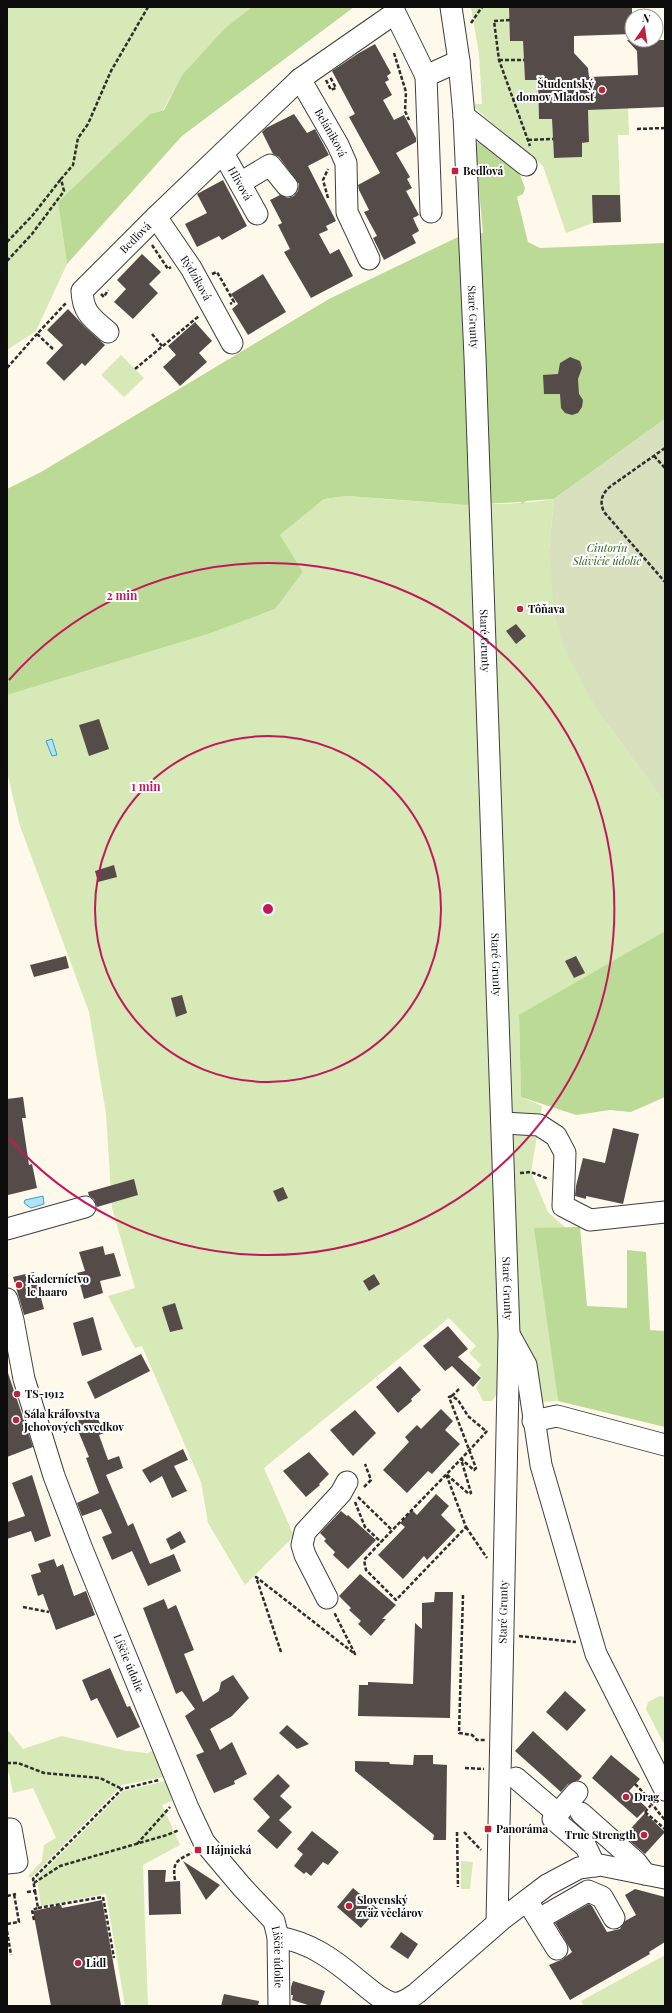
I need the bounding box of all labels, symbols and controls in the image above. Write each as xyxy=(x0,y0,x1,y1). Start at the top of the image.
north arrow xyxy=(624,8,664,48)
text: N xyxy=(641,10,652,26)
place label: Študentský domov Mladosť xyxy=(516,76,595,104)
marker: Študentský domov Mladosť xyxy=(597,85,607,95)
street label: Belániková xyxy=(312,106,351,160)
place label: Bedľová xyxy=(463,163,503,178)
street label: Hlivová xyxy=(225,164,256,203)
marker: Bedľová xyxy=(450,166,460,176)
street label: Bedľová xyxy=(116,218,154,256)
street label: Rýdziková xyxy=(177,252,216,303)
street label: Staré Grunty xyxy=(465,285,483,349)
park label: Cintorín Slávičie údolie xyxy=(572,540,641,568)
text: 2 min xyxy=(107,587,138,603)
place label: Tôňava xyxy=(528,601,565,616)
marker: Tôňava xyxy=(515,604,525,614)
street label: Staré Grunty xyxy=(477,609,494,673)
text: 1 min xyxy=(131,778,161,794)
centre of rings xyxy=(261,902,275,916)
street label: Staré Grunty xyxy=(488,933,505,997)
street label: Staré Grunty xyxy=(499,1256,517,1321)
place label: Kaderníctvo le haaro xyxy=(27,1271,89,1299)
marker: Kaderníctvo le haaro xyxy=(14,1280,24,1290)
place label: TS-1912 xyxy=(25,1386,64,1401)
marker: TS-1912 xyxy=(12,1389,22,1399)
place label: Sála kráľovstva Jehovových svedkov xyxy=(23,1406,124,1434)
marker: Sála kráľovstva Jehovových svedkov xyxy=(11,1415,21,1425)
street label: Staré Grunty xyxy=(494,1580,511,1644)
street label: Líščie údolie xyxy=(110,1631,148,1695)
place label: Drag xyxy=(634,1789,660,1804)
marker: Drag xyxy=(621,1792,631,1802)
place label: Panoráma xyxy=(496,1821,548,1836)
marker: Panoráma xyxy=(483,1824,493,1834)
place label: True Strength xyxy=(565,1827,636,1842)
marker: True Strength xyxy=(639,1830,649,1840)
place label: Hájnická xyxy=(206,1842,252,1857)
marker: Hájnická xyxy=(193,1845,203,1855)
place label: Slovenský zväz včelárov xyxy=(357,1892,423,1920)
marker: Slovenský zväz včelárov xyxy=(344,1901,354,1911)
street label: Líščie údolie xyxy=(268,1924,287,1989)
place label: Lidl xyxy=(86,1955,107,1970)
marker: Lidl xyxy=(73,1958,83,1968)

